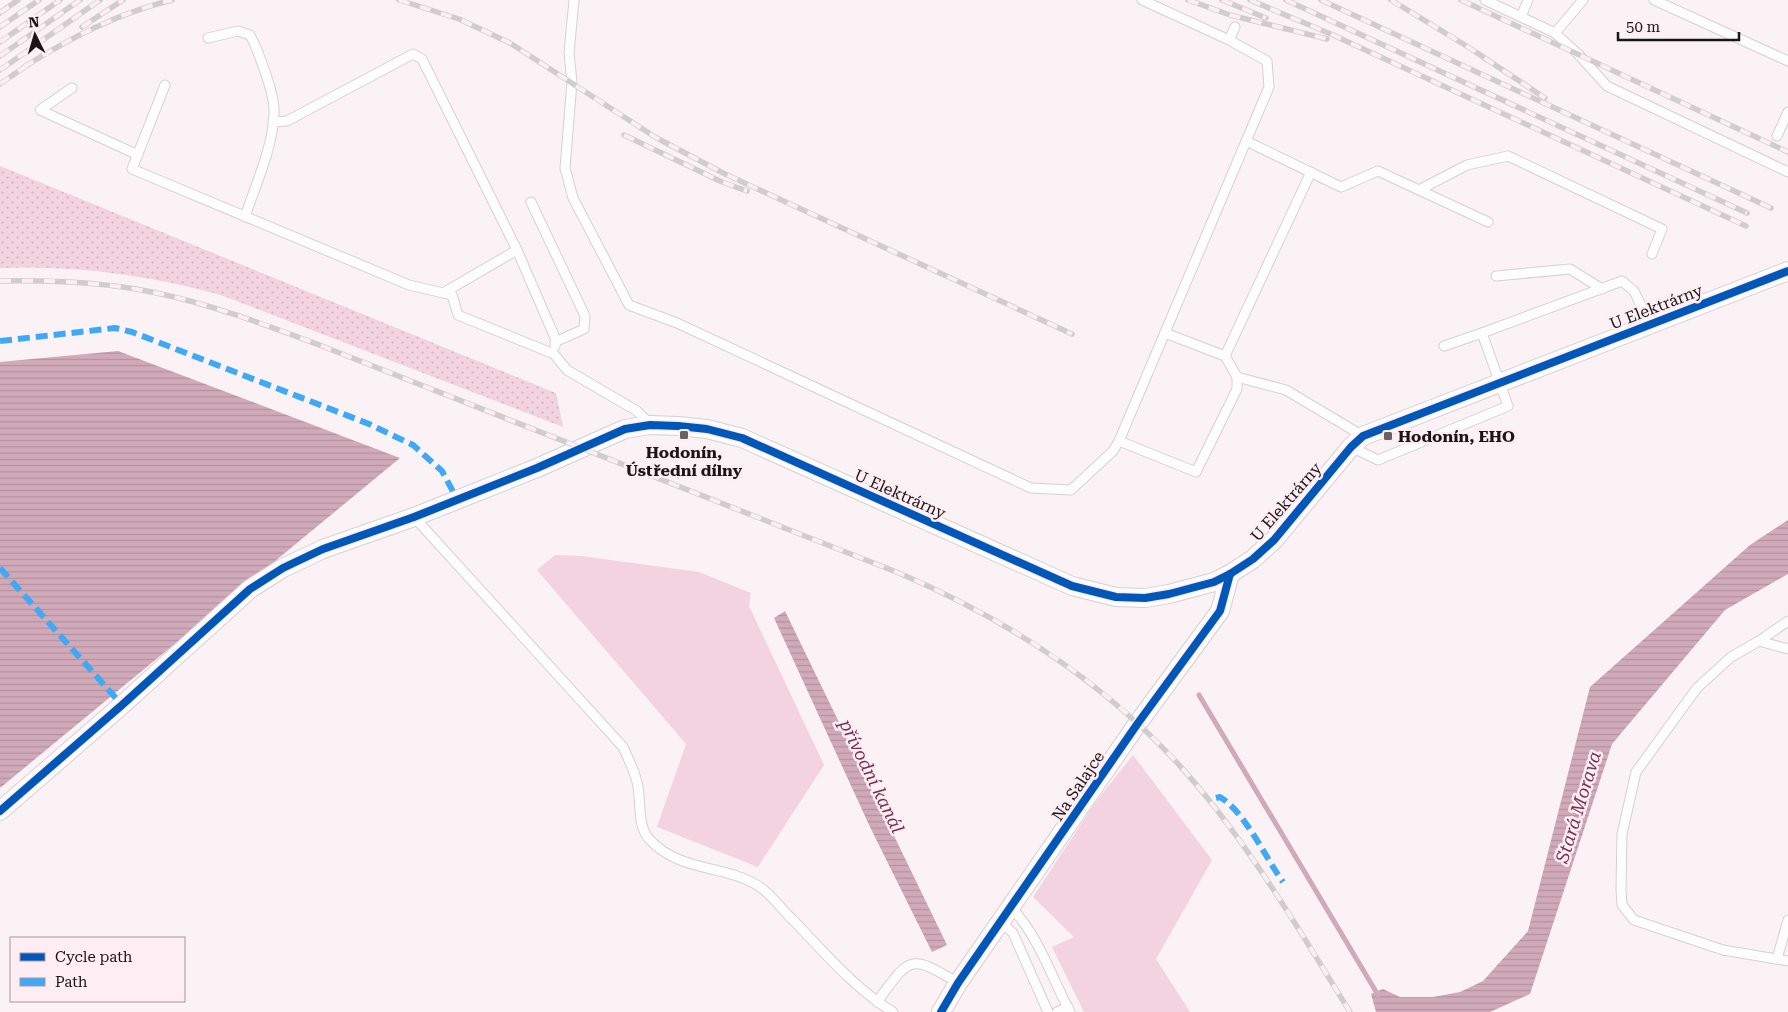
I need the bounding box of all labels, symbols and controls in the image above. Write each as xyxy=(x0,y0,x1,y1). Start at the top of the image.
north arrow xyxy=(10,10,60,60)
scale bar xyxy=(1618,10,1739,42)
text: N xyxy=(28,14,40,30)
text: 50 m xyxy=(1626,18,1661,36)
street label: U Elektrárny xyxy=(1607,280,1706,333)
place label: Hodonín, EHO xyxy=(1398,427,1515,446)
marker: Hodonín, Ústřední dílny xyxy=(678,429,690,441)
marker: Hodonín, EHO xyxy=(1382,430,1394,442)
place label: Hodonín, Ústřední dílny xyxy=(626,443,743,480)
street label: U Elektrárny xyxy=(1247,458,1326,545)
street label: U Elektrárny xyxy=(851,465,949,523)
water label: přívodní kanál xyxy=(835,714,909,836)
street label: Na Salajce xyxy=(1048,747,1108,825)
water label: Stará Morava xyxy=(1551,749,1605,866)
legend xyxy=(10,937,185,1002)
text: Cycle path xyxy=(55,948,133,966)
text: Path xyxy=(55,973,88,991)

